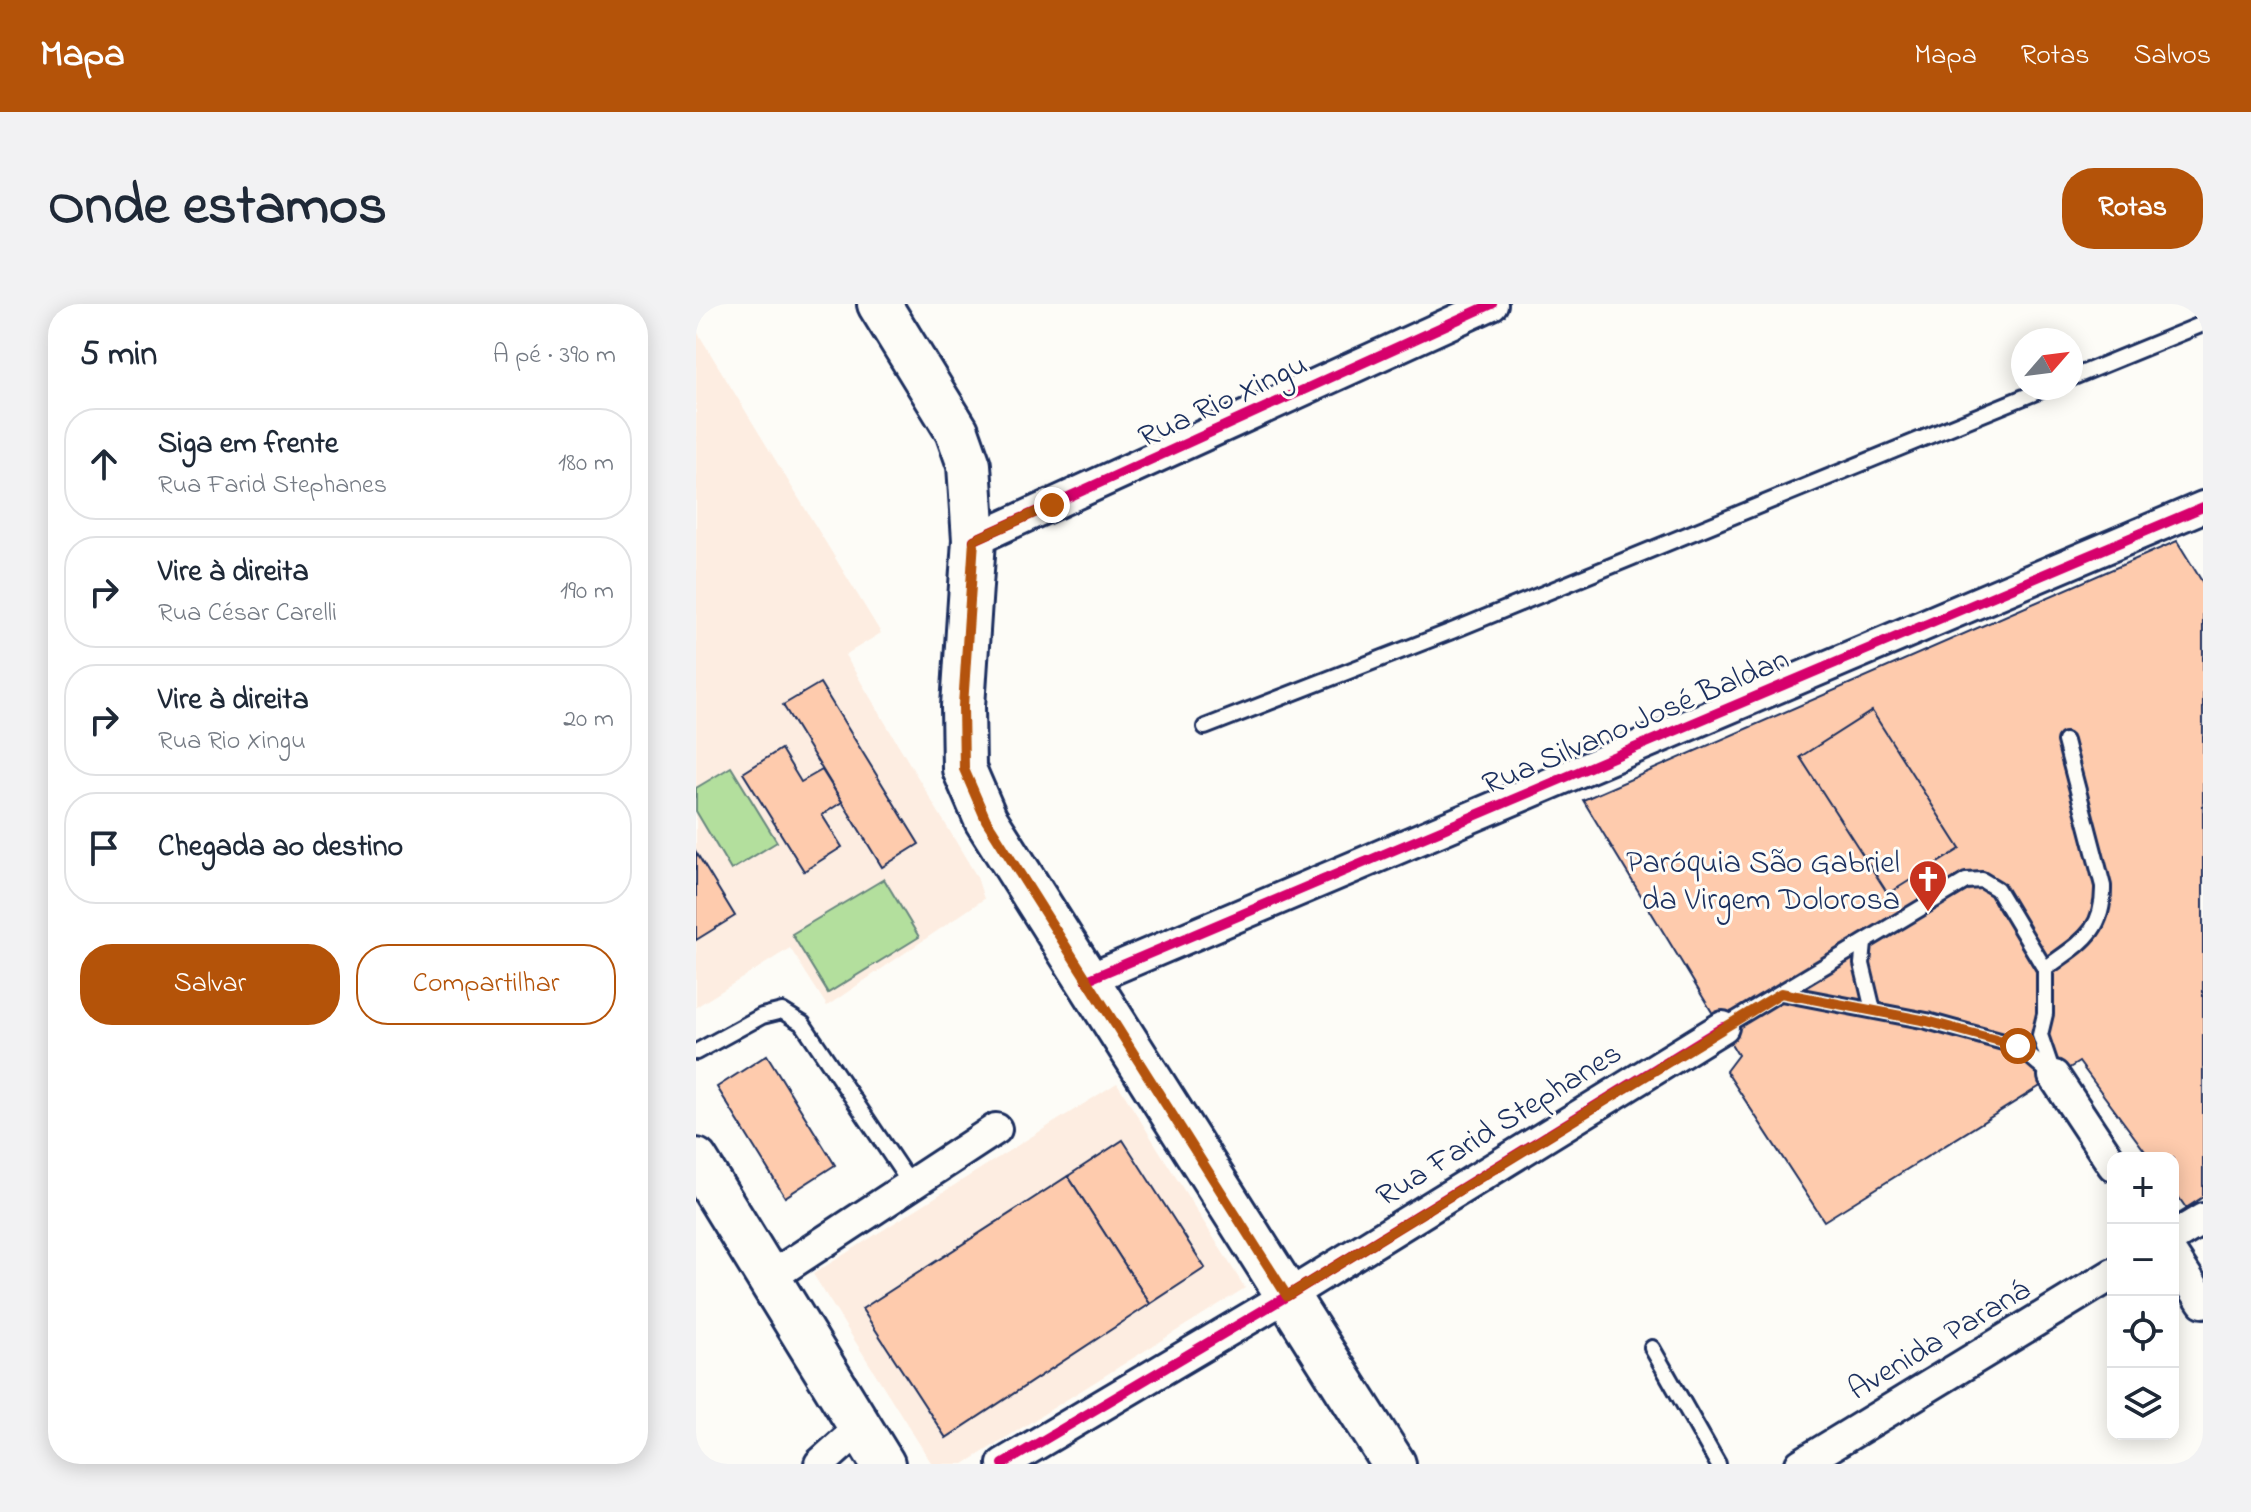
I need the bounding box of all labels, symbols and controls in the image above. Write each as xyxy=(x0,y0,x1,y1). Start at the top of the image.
text: Mapa xyxy=(40,28,125,84)
text: Mapa xyxy=(1914,36,1977,77)
text: Rotas xyxy=(2021,36,2090,77)
text: Salvos xyxy=(2134,36,2211,77)
text: Onde estamos xyxy=(48,168,387,249)
button: Rotas xyxy=(2062,168,2203,249)
north arrow xyxy=(2011,328,2083,400)
text: 5 min xyxy=(80,331,157,381)
text: A pé · 390 m xyxy=(493,337,616,375)
street label: Rua Rio Xingu xyxy=(1131,342,1316,462)
text: Siga em frente xyxy=(158,423,338,467)
icon: ahead xyxy=(82,442,126,486)
text: 180 m xyxy=(558,445,614,483)
text: Rua Farid Stephanes xyxy=(158,467,387,505)
route end xyxy=(1034,487,1070,523)
text: Vire à direita xyxy=(158,551,309,595)
icon: right xyxy=(82,570,126,614)
text: 190 m xyxy=(560,573,614,611)
text: Rua César Carelli xyxy=(158,595,337,633)
street label: Rua Silvano José Baldan xyxy=(1476,637,1797,809)
text: Vire à direita xyxy=(158,679,309,723)
icon: right xyxy=(82,698,126,742)
text: 20 m xyxy=(563,701,614,739)
text: Rua Rio Xingu xyxy=(158,723,306,761)
icon: arrive xyxy=(82,826,126,870)
text: Chegada ao destino xyxy=(158,826,403,870)
place label: Paróquia São Gabriel da Virgem Dolorosa xyxy=(1626,841,1900,925)
church icon: Paróquia São Gabriel da Virgem Dolorosa xyxy=(1907,858,1949,913)
button: Salvar xyxy=(80,944,340,1025)
button: Compartilhar xyxy=(356,944,616,1025)
route start xyxy=(2000,1028,2036,1064)
street label: Rua Farid Stephanes xyxy=(1368,1031,1632,1221)
map controls xyxy=(2107,1152,2179,1440)
button: + xyxy=(2107,1152,2179,1224)
button: − xyxy=(2107,1224,2179,1296)
street label: Avenida Paraná xyxy=(1840,1268,2040,1414)
button: locate xyxy=(2107,1296,2179,1368)
button: layers xyxy=(2107,1368,2179,1440)

